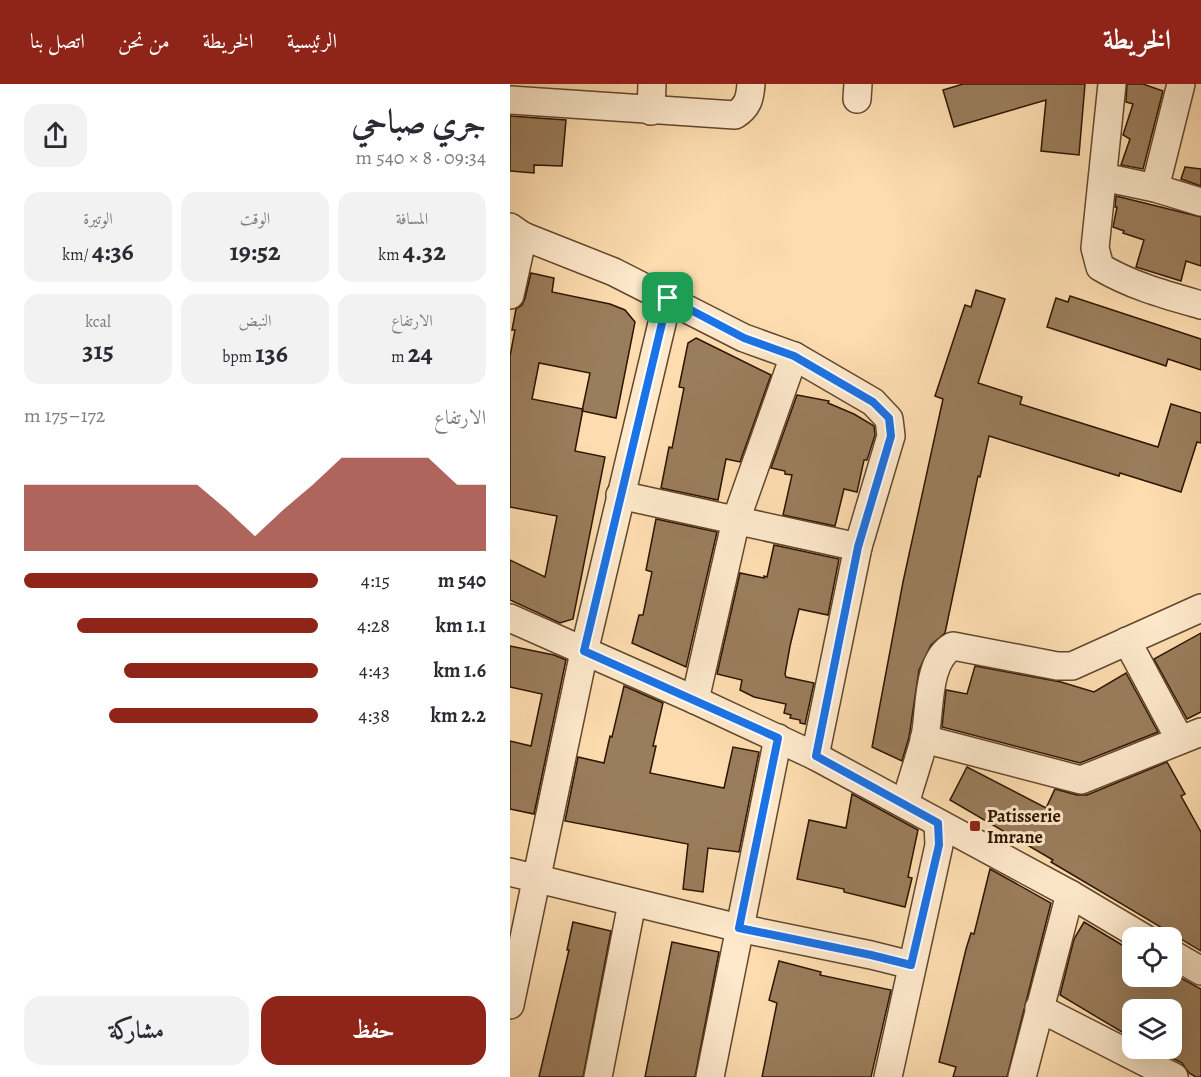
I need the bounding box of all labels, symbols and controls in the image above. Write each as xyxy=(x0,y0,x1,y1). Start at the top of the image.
text: الخريطة xyxy=(1103,21,1171,59)
text: اتصل بنا xyxy=(30,27,85,55)
text: من نحن xyxy=(118,27,170,55)
text: الخريطة xyxy=(203,27,254,55)
text: الرئيسية xyxy=(287,27,337,55)
text: جري صباحي xyxy=(351,99,486,144)
button: share xyxy=(24,104,87,167)
text: 09:34 · 8 × 540 m xyxy=(356,144,486,171)
text: الوتيرة xyxy=(83,208,113,230)
text: الوقت xyxy=(240,208,270,230)
text: المسافة xyxy=(396,208,428,230)
text: 4:36 xyxy=(92,234,134,269)
text: 19:52 xyxy=(229,234,281,269)
text: 4.32 xyxy=(403,234,446,269)
text: /km xyxy=(62,244,92,266)
text: km xyxy=(378,244,403,266)
pin xyxy=(642,272,693,323)
icon: arrive xyxy=(651,281,684,314)
text: النبض xyxy=(239,310,271,332)
text: الارتفاع xyxy=(391,310,433,332)
text: kcal xyxy=(85,311,111,333)
text: 315 xyxy=(82,333,114,368)
text: 136 xyxy=(255,336,288,371)
text: 24 xyxy=(408,336,433,371)
text: bpm xyxy=(222,346,255,368)
text: m xyxy=(391,346,408,368)
text: 172–175 m xyxy=(24,402,105,429)
text: الارتفاع xyxy=(434,404,486,431)
text: 4:15 xyxy=(361,567,390,594)
text: 540 m xyxy=(438,567,486,594)
text: 4:28 xyxy=(357,612,390,639)
text: 1.1 km xyxy=(436,612,486,639)
text: 4:43 xyxy=(359,657,390,684)
text: 1.6 km xyxy=(433,657,486,684)
text: 4:38 xyxy=(358,702,390,729)
text: 2.2 km xyxy=(431,702,486,729)
place label: Patisserie Imrane xyxy=(987,804,1061,849)
marker: Patisserie Imrane xyxy=(968,819,982,833)
map controls xyxy=(1122,927,1182,1059)
button: locate xyxy=(1122,927,1182,987)
button: مشاركة xyxy=(24,996,249,1065)
button: حفظ xyxy=(261,996,486,1065)
button: layers xyxy=(1122,999,1182,1059)

